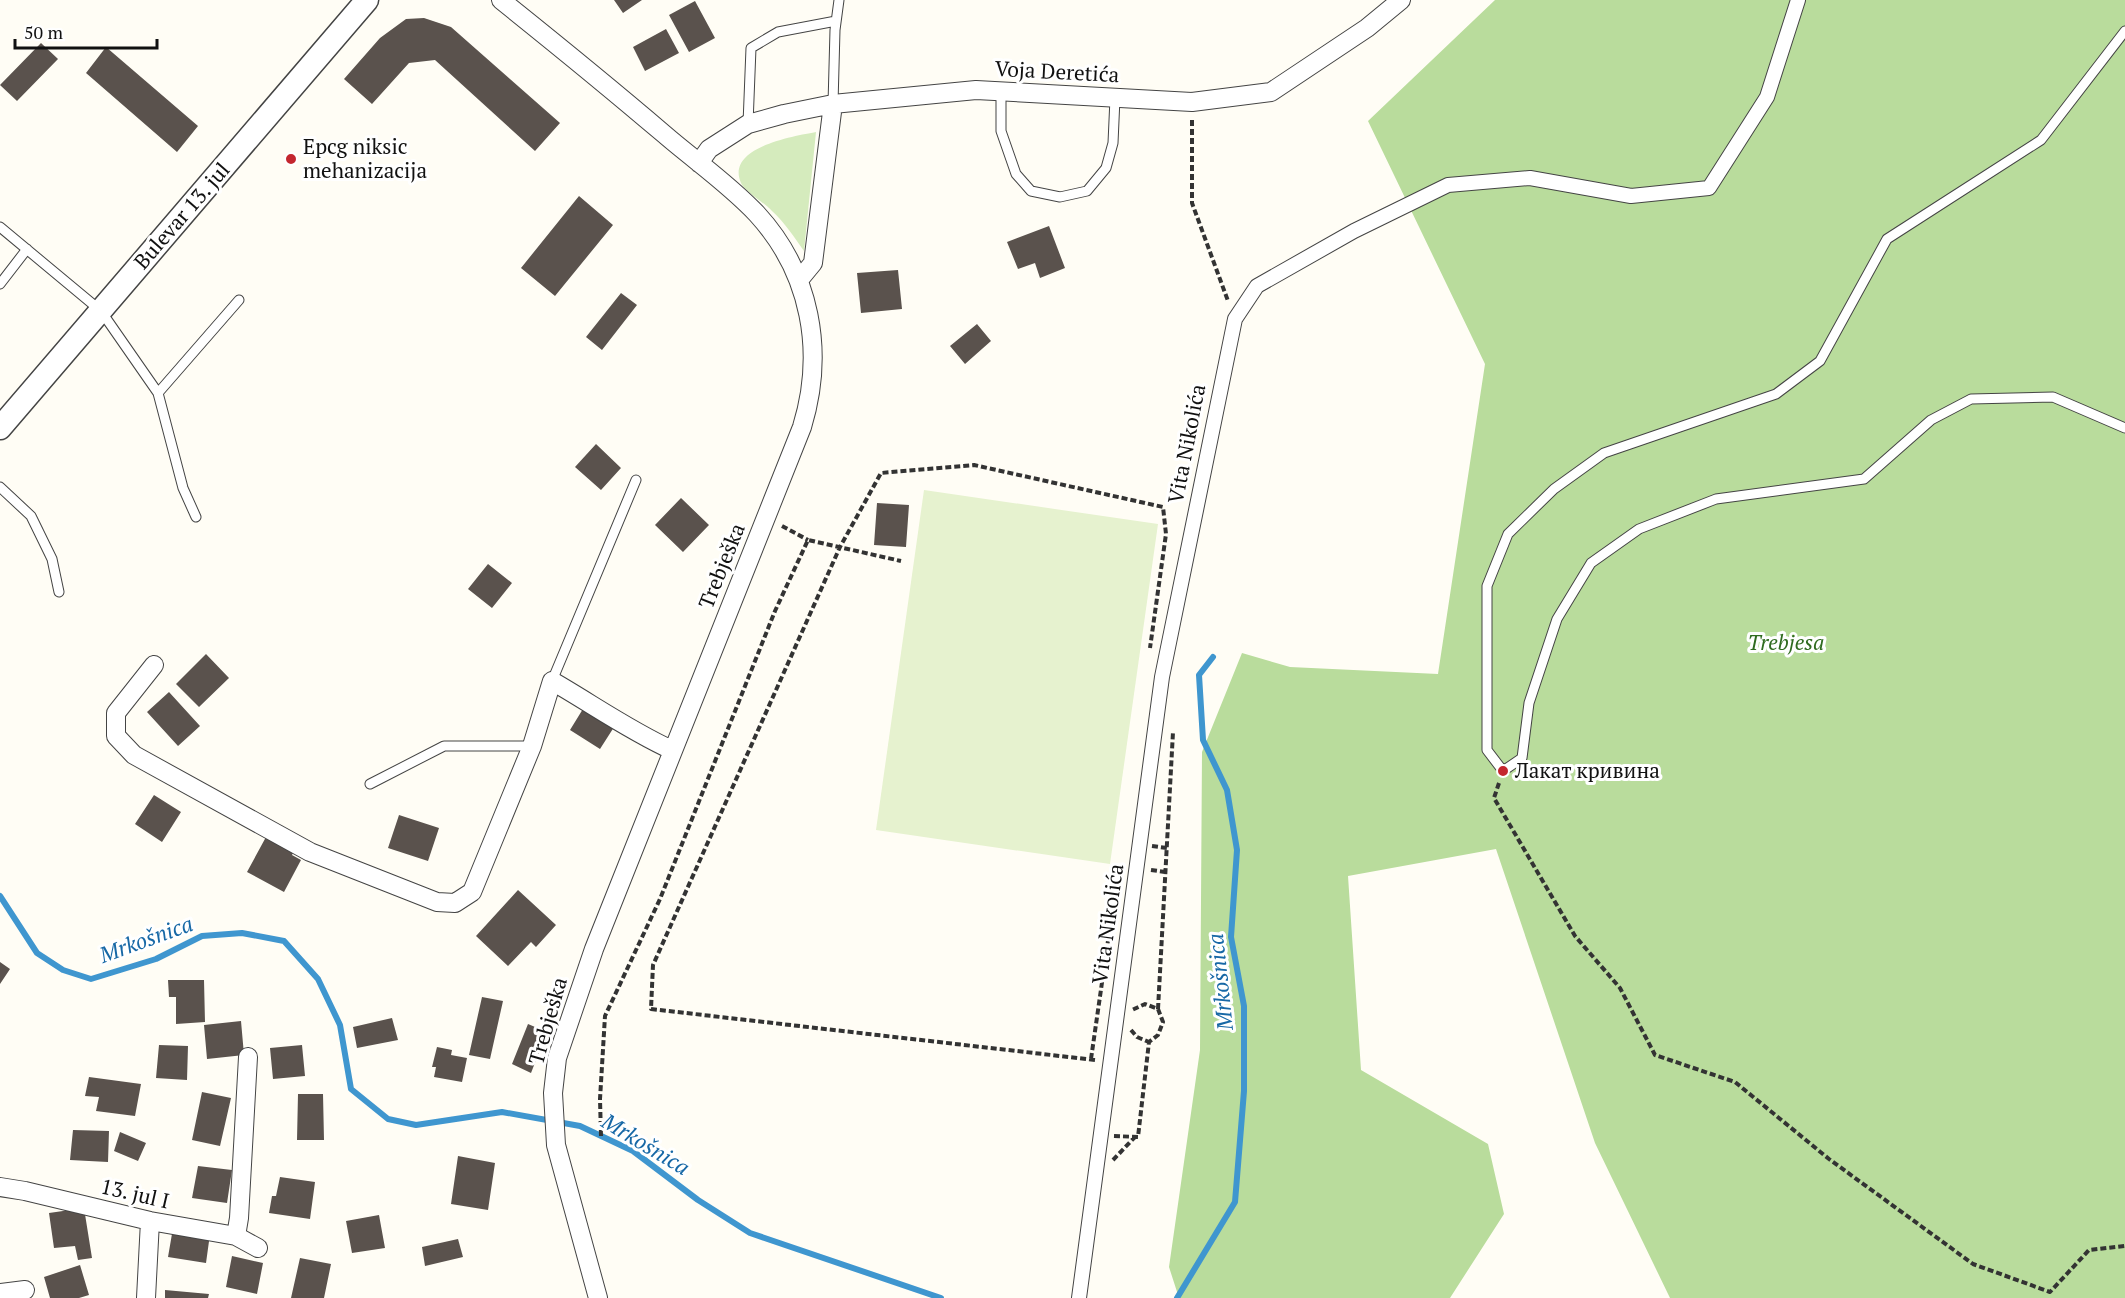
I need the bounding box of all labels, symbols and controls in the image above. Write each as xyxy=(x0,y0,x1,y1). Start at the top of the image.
scale bar xyxy=(15,12,158,50)
text: 50 m xyxy=(24,20,64,44)
street label: Voja Deretića xyxy=(994,54,1120,88)
place label: Epcg niksic mehanizacija xyxy=(303,132,427,184)
marker: Epcg niksic mehanizacija xyxy=(284,152,298,166)
street label: Bulevar 13. jul xyxy=(127,156,235,275)
street label: Vita Nikolića xyxy=(1161,381,1211,506)
street label: Trebješka xyxy=(691,518,751,612)
park label: Trebjesa xyxy=(1748,628,1824,656)
place label: Лакат кривина xyxy=(1514,756,1660,784)
marker: Лакат кривина xyxy=(1496,764,1510,778)
street label: Vita Nikolića xyxy=(1085,862,1129,986)
water label: Mrkošnica xyxy=(94,908,197,969)
water label: Mrkošnica xyxy=(1200,932,1239,1033)
street label: Trebješka xyxy=(521,973,573,1068)
water label: Mrkošnica xyxy=(596,1106,695,1181)
street label: 13. jul I xyxy=(98,1172,172,1214)

